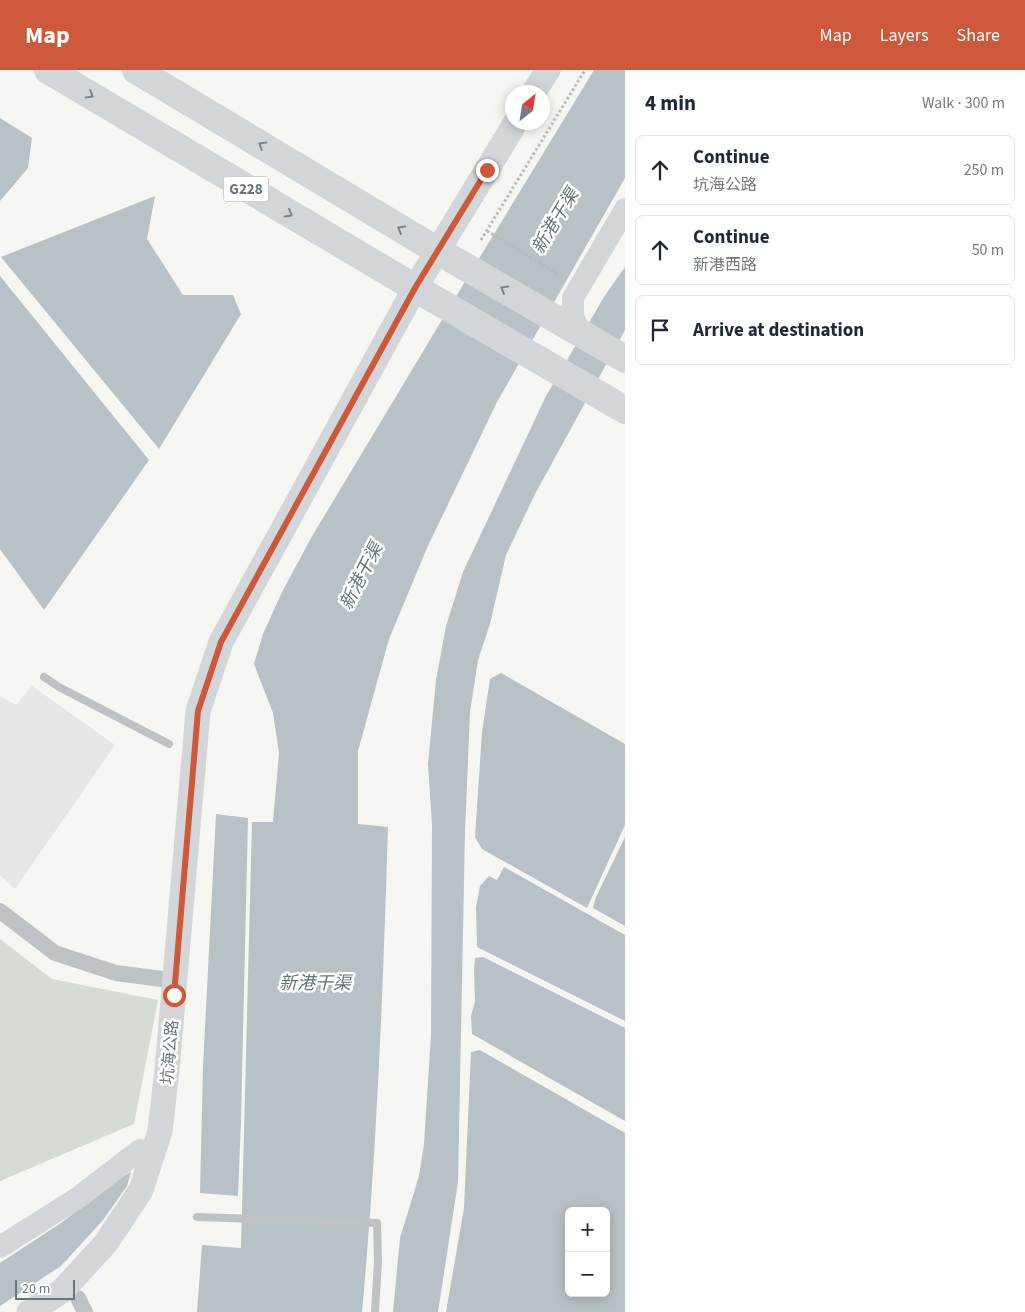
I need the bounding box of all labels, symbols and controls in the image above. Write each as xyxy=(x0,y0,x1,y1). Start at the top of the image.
text: Map xyxy=(25,18,70,53)
text: Map xyxy=(820,23,852,48)
text: Layers xyxy=(880,23,929,48)
text: Share xyxy=(957,23,1000,48)
north arrow xyxy=(505,85,550,130)
text: 4 min xyxy=(645,88,696,118)
one-way arrow xyxy=(84,89,93,99)
text: Walk · 300 m xyxy=(922,92,1005,114)
one-way arrow xyxy=(259,142,268,152)
text: Continue xyxy=(693,144,770,171)
icon: ahead xyxy=(646,156,674,184)
route end xyxy=(476,159,499,182)
text: 250 m xyxy=(964,159,1004,181)
text: 坑海公路 xyxy=(693,174,757,196)
road number: G228 xyxy=(224,176,268,202)
water label: 新港干渠 xyxy=(526,181,586,259)
one-way arrow xyxy=(284,208,293,218)
text: Continue xyxy=(693,224,770,251)
one-way arrow xyxy=(398,225,407,235)
icon: ahead xyxy=(646,236,674,264)
text: 50 m xyxy=(972,239,1004,261)
text: 新港西路 xyxy=(693,254,757,276)
one-way arrow xyxy=(501,285,510,295)
icon: arrive xyxy=(646,316,674,344)
text: Arrive at destination xyxy=(693,317,864,344)
water label: 新港干渠 xyxy=(334,536,390,614)
water label: 新港干渠 xyxy=(279,971,354,996)
route start xyxy=(163,984,186,1007)
street label: 坑海公路 xyxy=(156,1019,184,1085)
map controls xyxy=(565,1207,610,1297)
button: + xyxy=(565,1207,610,1252)
button: − xyxy=(565,1252,610,1297)
scale bar xyxy=(15,1277,75,1300)
text: 20 m xyxy=(22,1279,50,1299)

